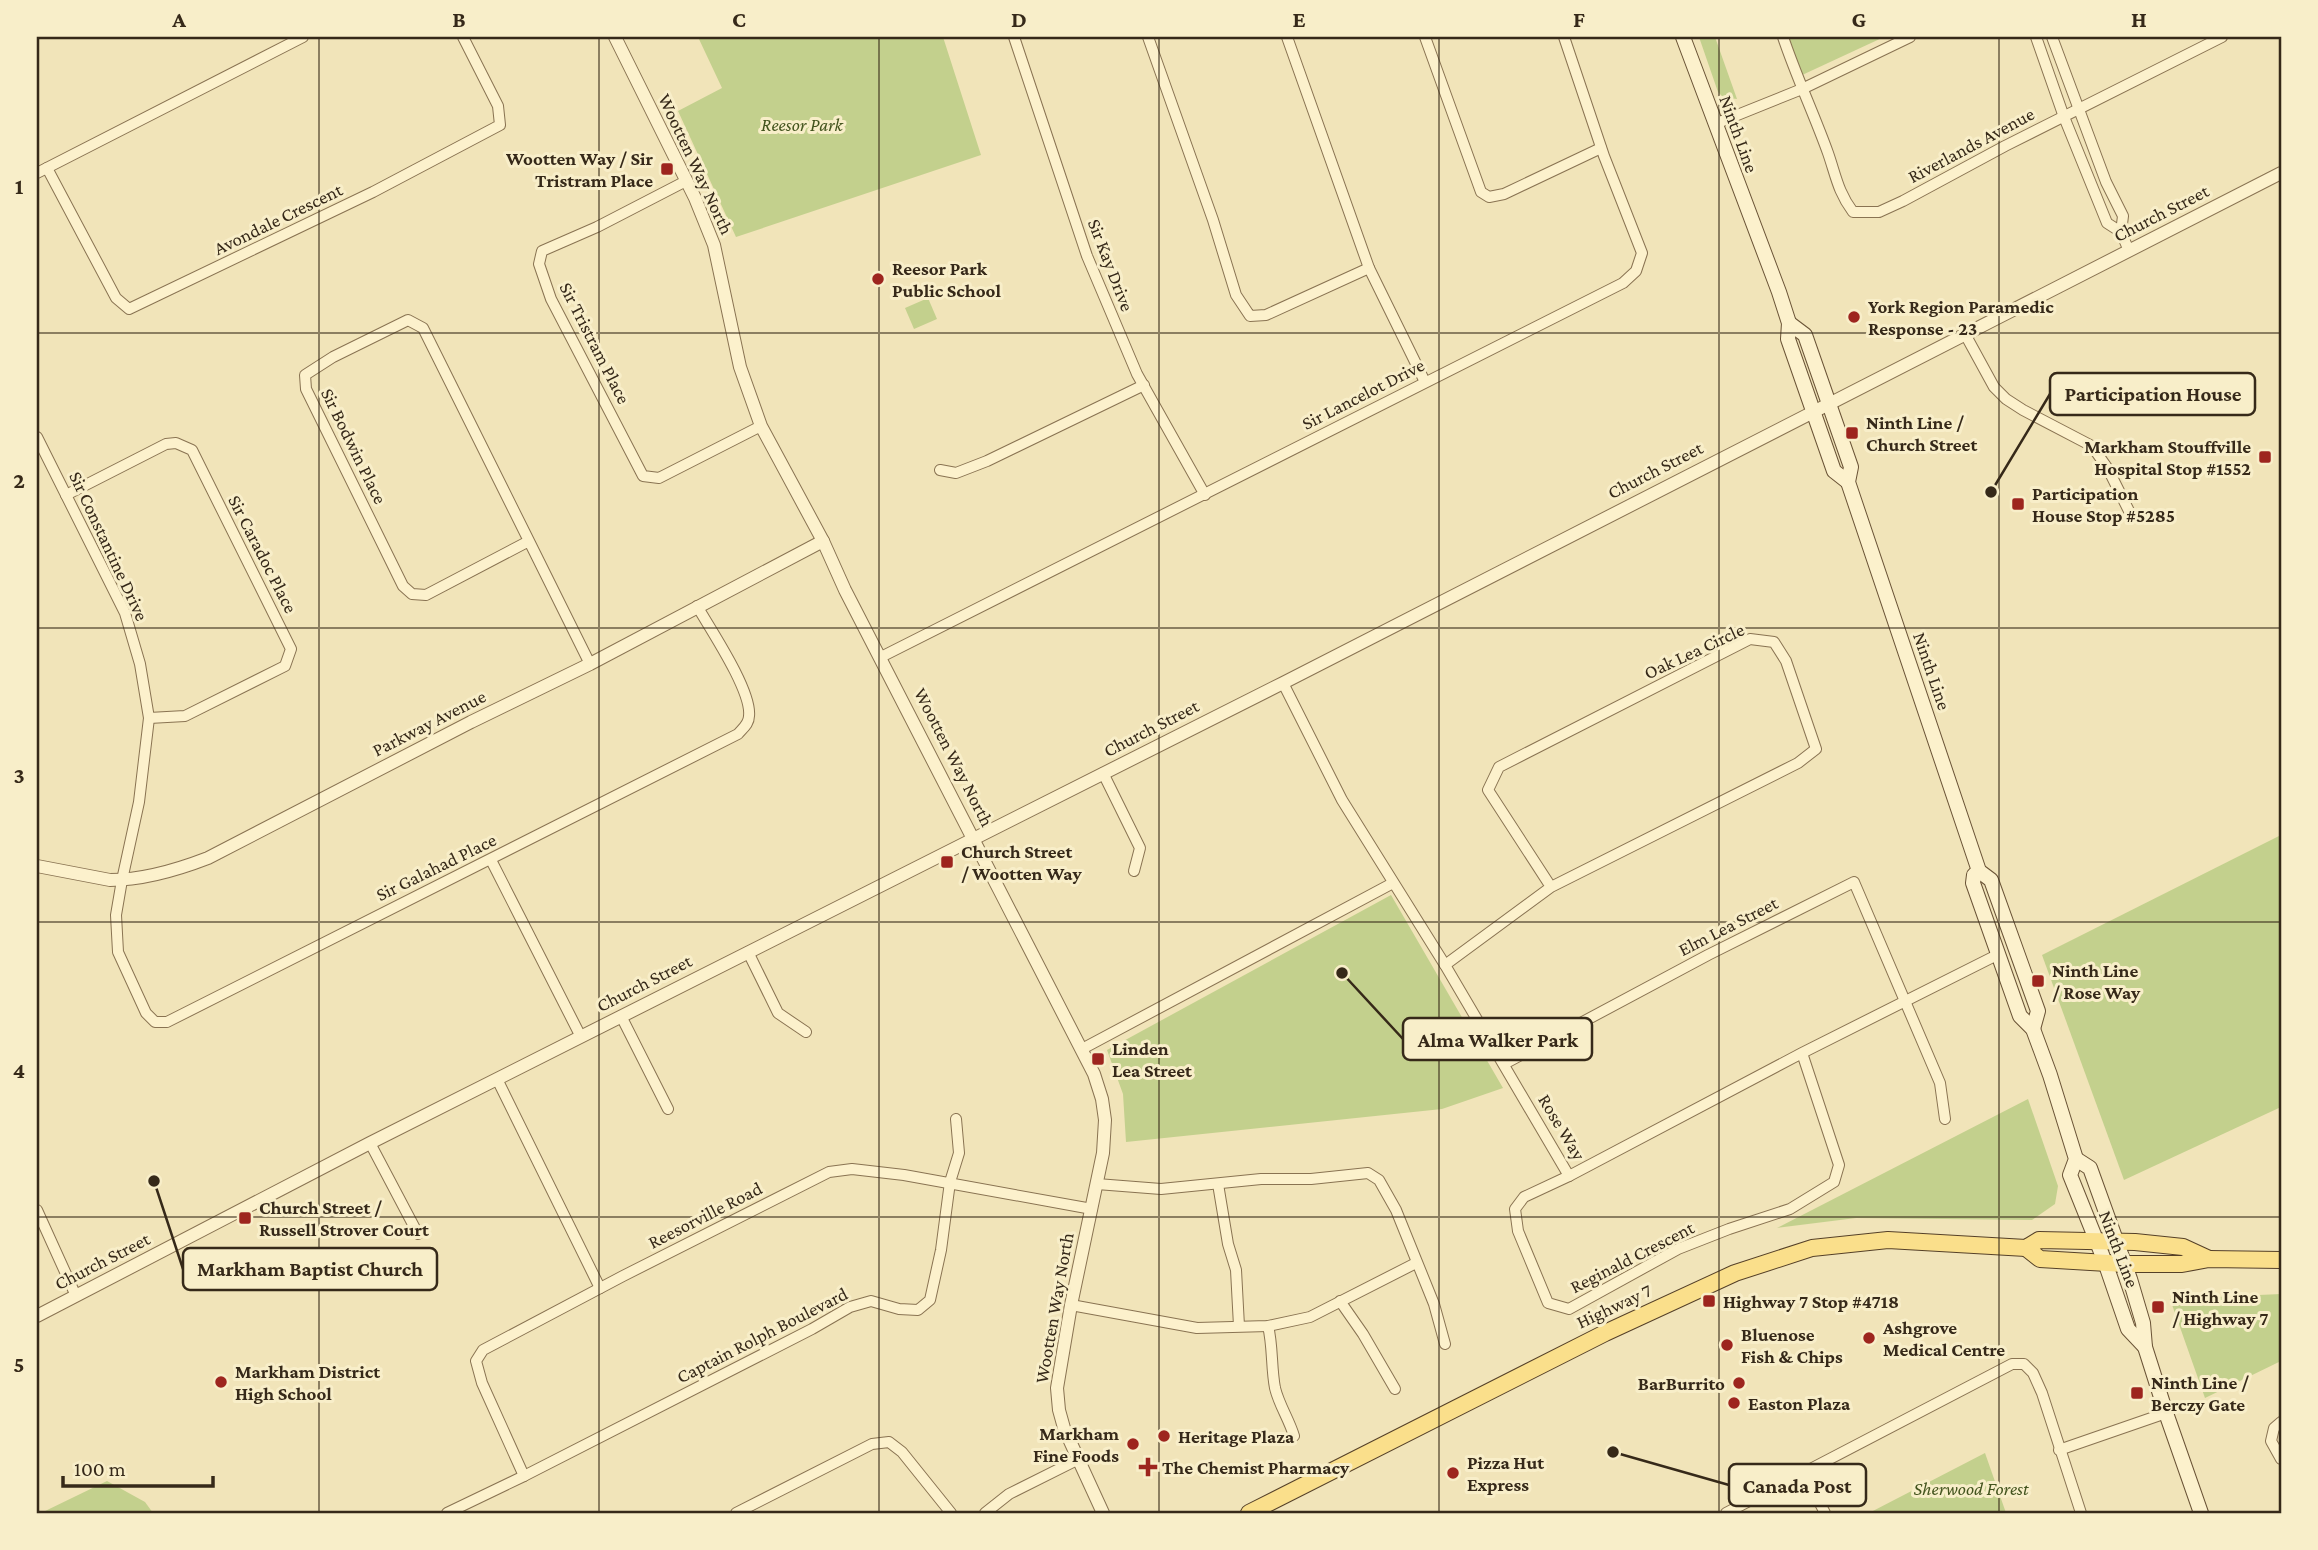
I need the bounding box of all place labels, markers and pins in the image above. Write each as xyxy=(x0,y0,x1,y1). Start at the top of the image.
place label: Wootten Way / Sir Tristram Place xyxy=(505,148,653,191)
marker: Wootten Way / Sir Tristram Place xyxy=(659,161,675,177)
place label: Reesor Park Public School xyxy=(892,258,1001,301)
marker: Reesor Park Public School xyxy=(870,271,886,287)
place label: York Region Paramedic Response - 23 xyxy=(1868,296,2054,339)
marker: York Region Paramedic Response - 23 xyxy=(1846,309,1862,325)
callout: Participation House xyxy=(2050,373,2255,415)
place label: Ninth Line / Church Street xyxy=(1866,412,1977,455)
marker: Ninth Line / Church Street xyxy=(1844,425,1860,441)
place label: Markham Stouffville Hospital Stop #1552 xyxy=(2084,436,2251,479)
marker: Markham Stouffville Hospital Stop #1552 xyxy=(2257,449,2273,465)
place label: Participation House Stop #5285 xyxy=(2032,483,2175,526)
marker: Participation House Stop #5285 xyxy=(2010,496,2026,512)
place label: Church Street / Wootten Way xyxy=(961,841,1082,884)
marker: Church Street / Wootten Way xyxy=(939,854,955,870)
place label: Ninth Line / Rose Way xyxy=(2052,960,2141,1003)
marker: Ninth Line / Rose Way xyxy=(2030,973,2046,989)
callout: Alma Walker Park xyxy=(1403,1018,1592,1060)
place label: Linden Lea Street xyxy=(1112,1038,1192,1081)
marker: Linden Lea Street xyxy=(1090,1051,1106,1067)
place label: Church Street / Russell Strover Court xyxy=(259,1197,429,1240)
marker: Church Street / Russell Strover Court xyxy=(237,1210,253,1226)
callout: Markham Baptist Church xyxy=(183,1248,437,1290)
place label: Ninth Line / Highway 7 xyxy=(2172,1286,2268,1329)
place label: Highway 7 Stop #4718 xyxy=(1723,1291,1899,1312)
marker: Highway 7 Stop #4718 xyxy=(1701,1293,1717,1309)
marker: Ninth Line / Highway 7 xyxy=(2150,1299,2166,1315)
place label: Ashgrove Medical Centre xyxy=(1882,1317,2005,1360)
place label: Bluenose Fish & Chips xyxy=(1741,1324,1843,1367)
marker: Ashgrove Medical Centre xyxy=(1861,1330,1877,1346)
marker: Bluenose Fish & Chips xyxy=(1719,1337,1735,1353)
place label: Markham District High School xyxy=(235,1361,380,1404)
place label: Ninth Line / Berczy Gate xyxy=(2151,1372,2249,1415)
place label: BarBurrito xyxy=(1638,1373,1725,1394)
marker: Markham District High School xyxy=(213,1374,229,1390)
marker: BarBurrito xyxy=(1731,1375,1747,1391)
marker: Ninth Line / Berczy Gate xyxy=(2129,1385,2145,1401)
place label: Easton Plaza xyxy=(1748,1393,1851,1414)
marker: Easton Plaza xyxy=(1726,1395,1742,1411)
place label: Markham Fine Foods xyxy=(1033,1423,1119,1466)
place label: Heritage Plaza xyxy=(1178,1426,1295,1447)
marker: Heritage Plaza xyxy=(1156,1428,1172,1444)
marker: Markham Fine Foods xyxy=(1125,1436,1141,1452)
place label: Pizza Hut Express xyxy=(1467,1452,1544,1495)
place label: The Chemist Pharmacy xyxy=(1162,1457,1350,1478)
marker: The Chemist Pharmacy xyxy=(1140,1459,1156,1475)
callout: Canada Post xyxy=(1729,1464,1866,1506)
marker: Pizza Hut Express xyxy=(1445,1465,1461,1481)

